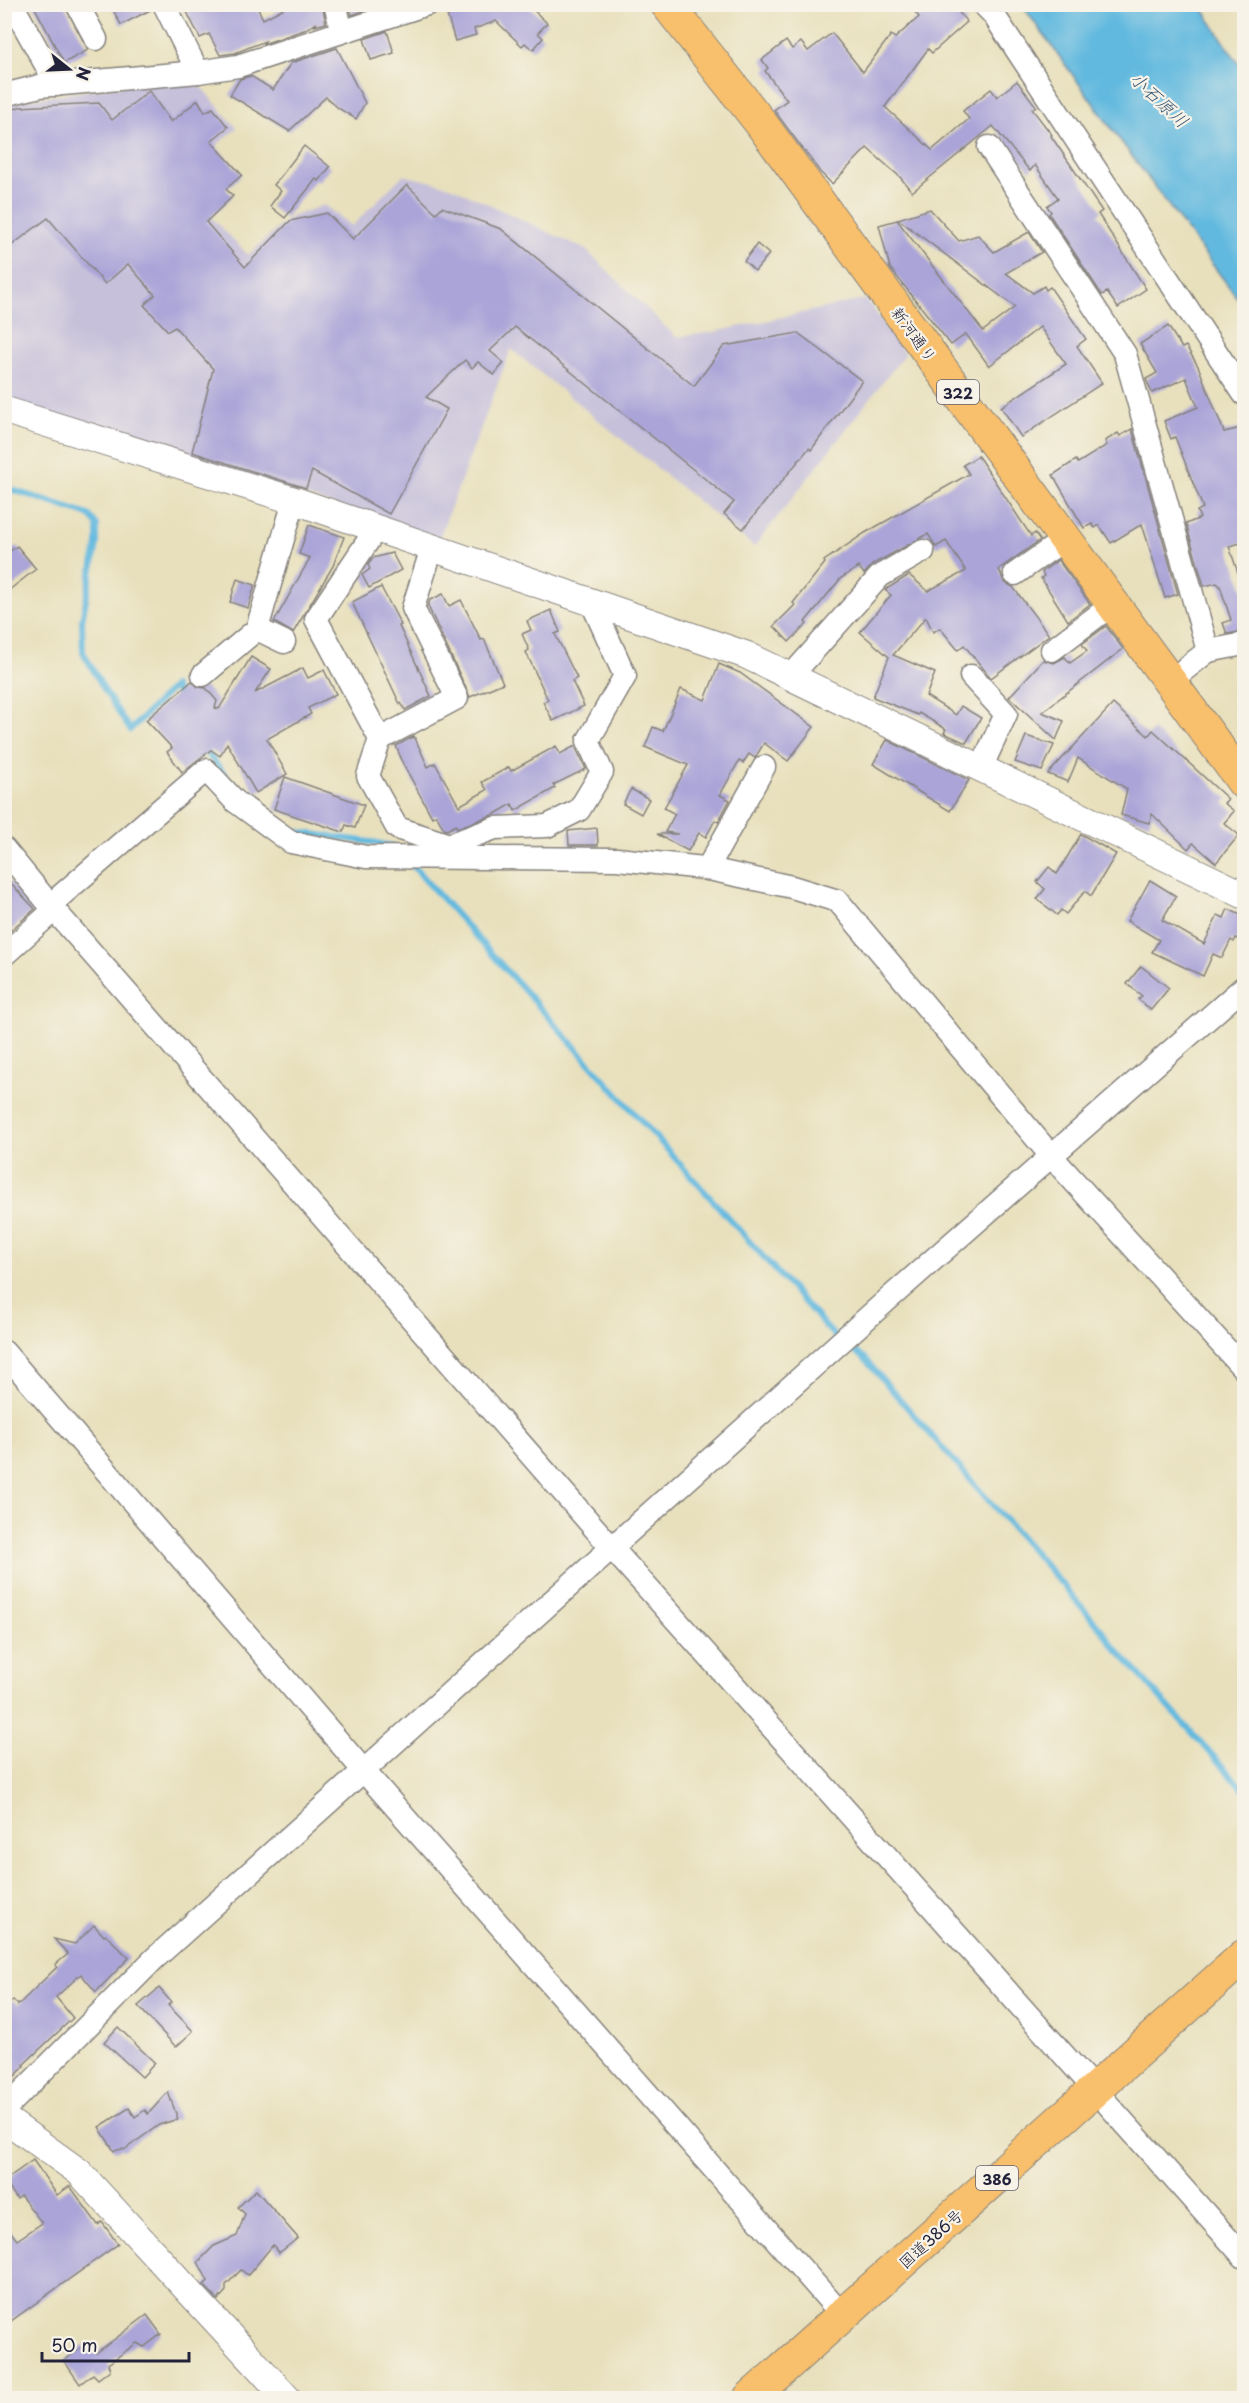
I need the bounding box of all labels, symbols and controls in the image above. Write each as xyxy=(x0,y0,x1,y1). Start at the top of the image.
north arrow xyxy=(39,39,99,99)
text: N xyxy=(71,64,98,84)
water label: 小石原川 xyxy=(1124,65,1196,133)
street label: 新河通り xyxy=(886,301,944,367)
road number: 322 xyxy=(937,380,979,404)
road number: 386 xyxy=(976,2166,1018,2190)
street label: 国道386号 xyxy=(892,2203,968,2273)
scale bar xyxy=(42,2325,189,2363)
text: 50 m xyxy=(51,2331,98,2358)

